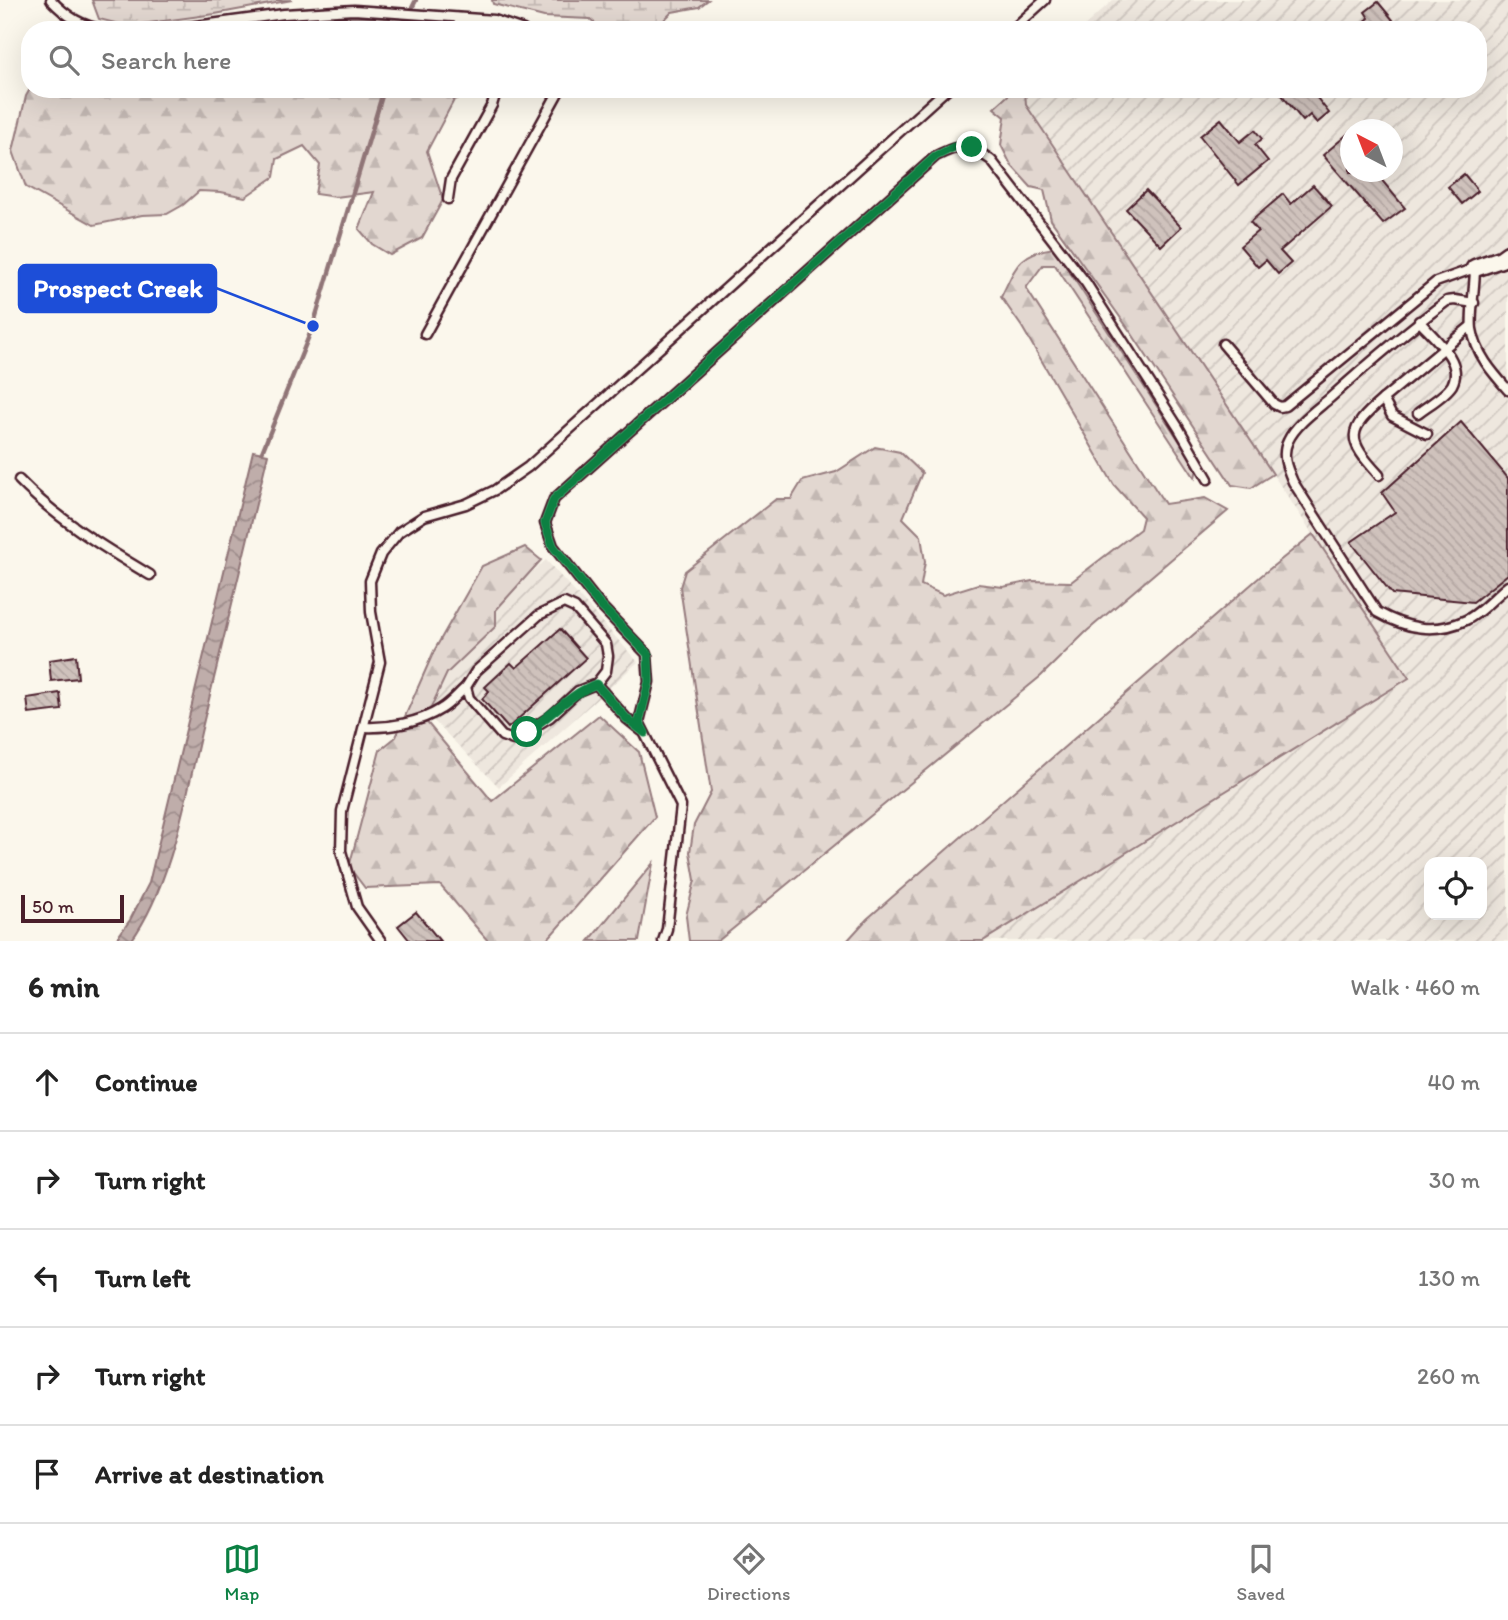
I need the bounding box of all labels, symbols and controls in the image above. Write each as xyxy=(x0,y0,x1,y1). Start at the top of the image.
search box xyxy=(21,21,1487,98)
icon: search xyxy=(45,41,83,79)
text: Search here xyxy=(101,44,231,76)
north arrow xyxy=(1340,119,1403,182)
route end xyxy=(956,131,987,162)
callout: Prospect Creek xyxy=(19,265,216,312)
text: Prospect Creek xyxy=(33,272,203,304)
route start xyxy=(511,716,542,747)
map controls xyxy=(1424,857,1487,920)
button: locate xyxy=(1424,857,1487,920)
scale bar xyxy=(21,892,124,924)
text: 50 m xyxy=(32,895,74,918)
text: 6 min xyxy=(28,968,100,1005)
text: Walk · 460 m xyxy=(1350,973,1480,1001)
icon: ahead xyxy=(28,1063,66,1101)
text: Continue xyxy=(95,1066,198,1098)
text: 40 m xyxy=(1427,1068,1480,1096)
icon: right xyxy=(28,1161,66,1199)
text: Turn right xyxy=(95,1164,206,1196)
text: 30 m xyxy=(1429,1166,1480,1194)
icon: left xyxy=(28,1259,66,1297)
text: Turn left xyxy=(95,1262,191,1294)
text: 130 m xyxy=(1418,1264,1480,1292)
icon: right xyxy=(28,1357,66,1395)
text: Turn right xyxy=(95,1360,206,1392)
text: 260 m xyxy=(1417,1362,1480,1390)
icon: arrive xyxy=(28,1455,66,1493)
text: Arrive at destination xyxy=(95,1458,324,1490)
tab: Map xyxy=(223,1540,261,1605)
tab: Directions xyxy=(707,1540,791,1605)
tab: Saved xyxy=(1237,1540,1285,1605)

